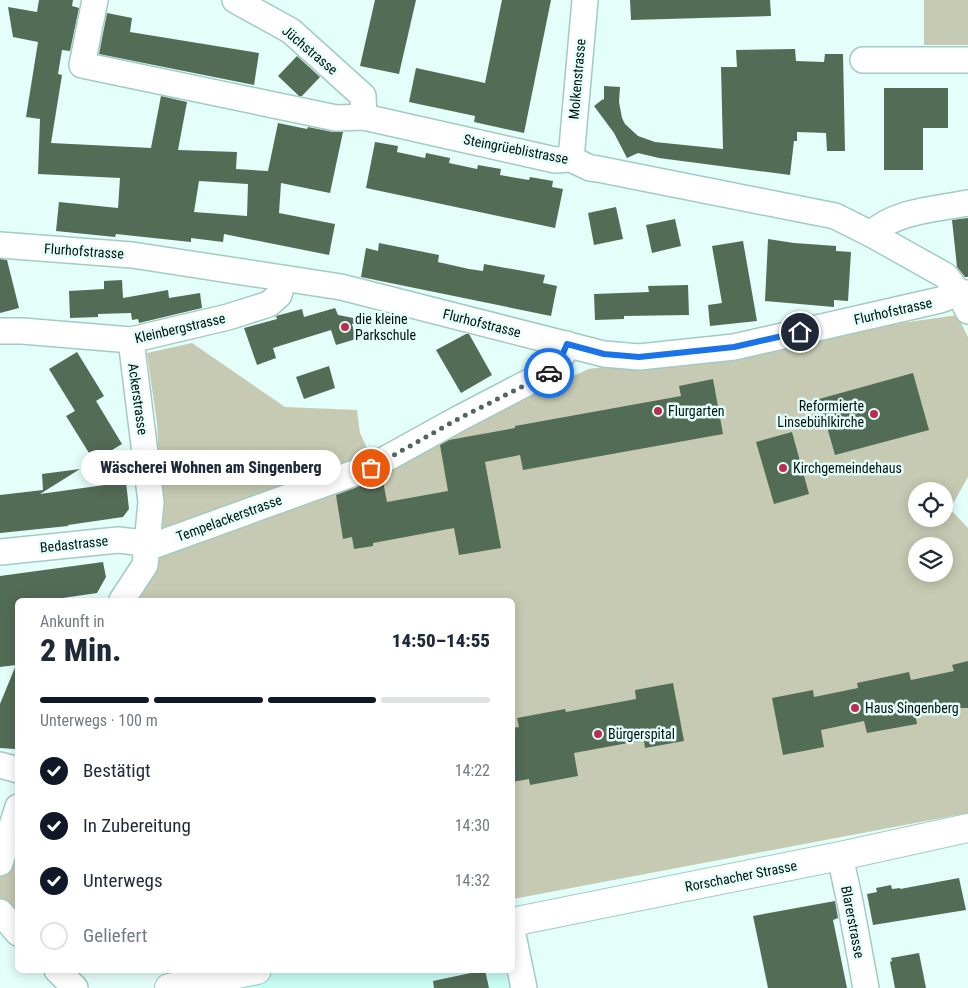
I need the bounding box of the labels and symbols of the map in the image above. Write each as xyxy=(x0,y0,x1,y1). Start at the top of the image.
street label: Jüchstrasse xyxy=(279,22,341,78)
street label: Molkenstrasse xyxy=(566,38,589,120)
street label: Steingrüeblistrasse xyxy=(462,131,570,167)
street label: Flurhofstrasse xyxy=(44,240,125,262)
street label: Flurhofstrasse xyxy=(852,294,934,328)
street label: Flurhofstrasse xyxy=(441,306,523,341)
street label: Kleinbergstrasse xyxy=(133,310,227,346)
place label: die kleine Parkschule xyxy=(355,311,417,343)
pin xyxy=(779,311,821,353)
marker: die kleine Parkschule xyxy=(339,321,351,333)
courier xyxy=(524,348,574,398)
street label: Ackerstrasse xyxy=(125,362,151,436)
place label: Reformierte Linsebühlkirche xyxy=(777,398,864,430)
place label: Flurgarten xyxy=(668,403,725,419)
marker: Flurgarten xyxy=(652,405,664,417)
marker: Reformierte Linsebühlkirche xyxy=(868,408,880,420)
pin xyxy=(350,447,392,489)
callout: Wäscherei Wohnen am Singenberg xyxy=(81,450,341,486)
place label: Kirchgemeindehaus xyxy=(793,460,902,476)
marker: Kirchgemeindehaus xyxy=(777,462,789,474)
street label: Tempelackerstrasse xyxy=(174,491,284,545)
street label: Bedastrasse xyxy=(39,532,109,556)
place label: Haus Singenberg xyxy=(865,700,959,716)
marker: Haus Singenberg xyxy=(849,702,861,714)
place label: Bürgerspital xyxy=(608,726,675,742)
marker: Bürgerspital xyxy=(592,728,604,740)
street label: Rorschacher Strasse xyxy=(684,857,799,895)
street label: Blarerstrasse xyxy=(838,885,868,960)

